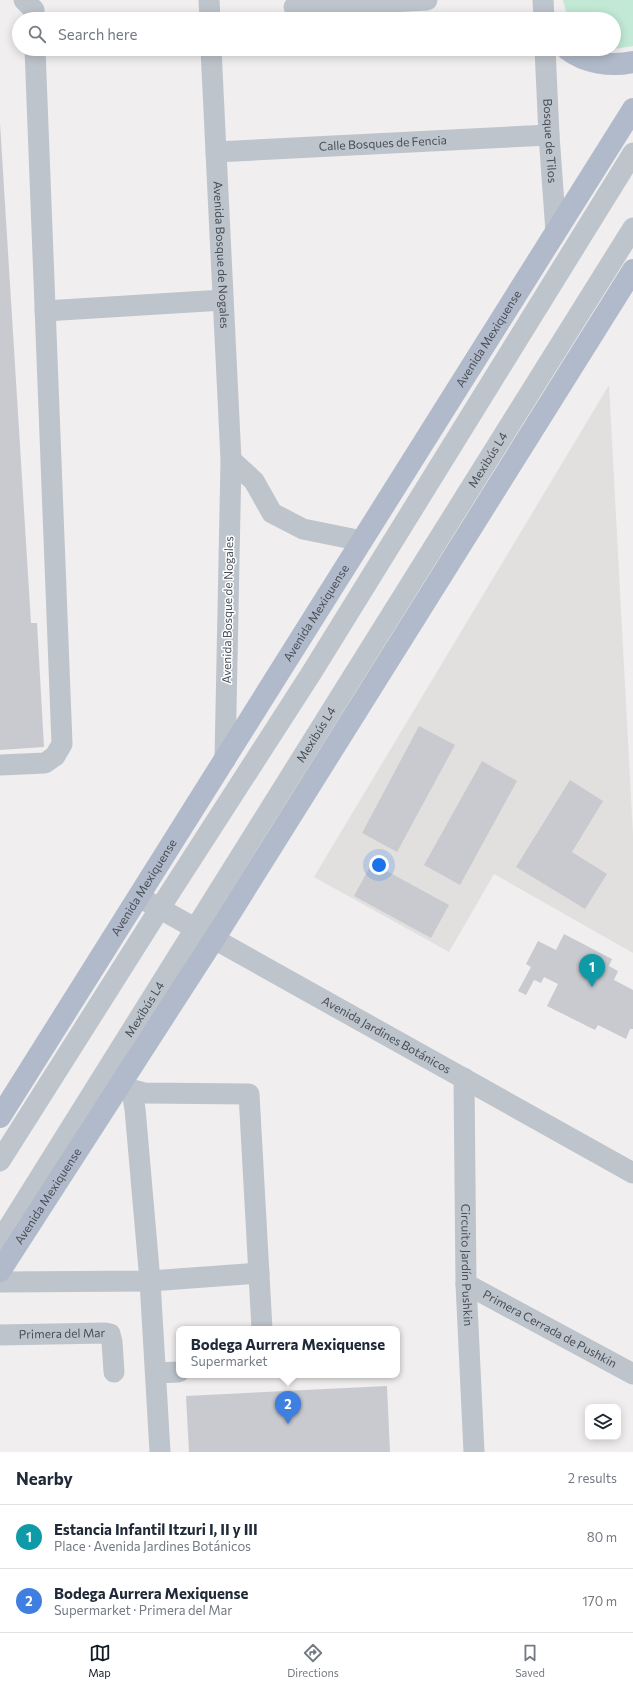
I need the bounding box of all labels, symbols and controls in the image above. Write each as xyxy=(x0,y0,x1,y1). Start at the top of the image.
search box xyxy=(12,12,621,56)
icon: search xyxy=(26,23,48,45)
text: Search here xyxy=(58,25,137,43)
street label: Bosque de Tilos xyxy=(541,98,560,184)
street label: Calle Bosques de Fencia xyxy=(318,132,447,153)
street label: Avenida Bosque de Nogales xyxy=(211,181,233,329)
street label: Avenida Mexiquense xyxy=(452,287,524,389)
street label: Mexibús L4 xyxy=(465,429,510,490)
street label: Avenida Bosque de Nogales xyxy=(219,536,235,684)
street label: Avenida Mexiquense xyxy=(280,562,351,664)
street label: Mexibús L4 xyxy=(293,704,338,765)
street label: Avenida Mexiquense xyxy=(108,836,179,938)
your location xyxy=(369,855,389,875)
pin: 1 xyxy=(579,954,605,987)
street label: Mexibús L4 xyxy=(121,979,166,1039)
street label: Avenida Jardines Botánicos xyxy=(320,993,454,1076)
street label: Avenida Mexiquense xyxy=(11,1145,84,1246)
street label: Circuito Jardín Pushkin xyxy=(459,1204,476,1327)
street label: Primera Cerrada de Pushkin xyxy=(481,1286,619,1370)
street label: Primera del Mar xyxy=(19,1325,106,1341)
popup xyxy=(176,1326,400,1378)
text: Bodega Aurrera Mexiquense xyxy=(191,1335,385,1353)
text: Supermarket xyxy=(191,1353,268,1369)
pin: 2 xyxy=(275,1391,301,1424)
map controls xyxy=(585,1404,621,1440)
button: layers xyxy=(585,1404,621,1440)
text: Nearby xyxy=(16,1468,73,1489)
text: 2 results xyxy=(568,1470,617,1486)
text: Estancia Infantil Itzuri I, II y III xyxy=(54,1520,258,1538)
text: 1 xyxy=(26,1529,32,1545)
text: 80 m xyxy=(587,1529,617,1545)
text: Place · Avenida Jardines Botánicos xyxy=(54,1538,251,1554)
text: Bodega Aurrera Mexiquense xyxy=(54,1584,248,1602)
text: 2 xyxy=(25,1593,33,1609)
text: 170 m xyxy=(582,1593,617,1609)
text: Supermarket · Primera del Mar xyxy=(54,1602,233,1618)
tab: Map xyxy=(88,1642,111,1679)
tab: Directions xyxy=(287,1642,339,1679)
tab: Saved xyxy=(515,1642,545,1679)

